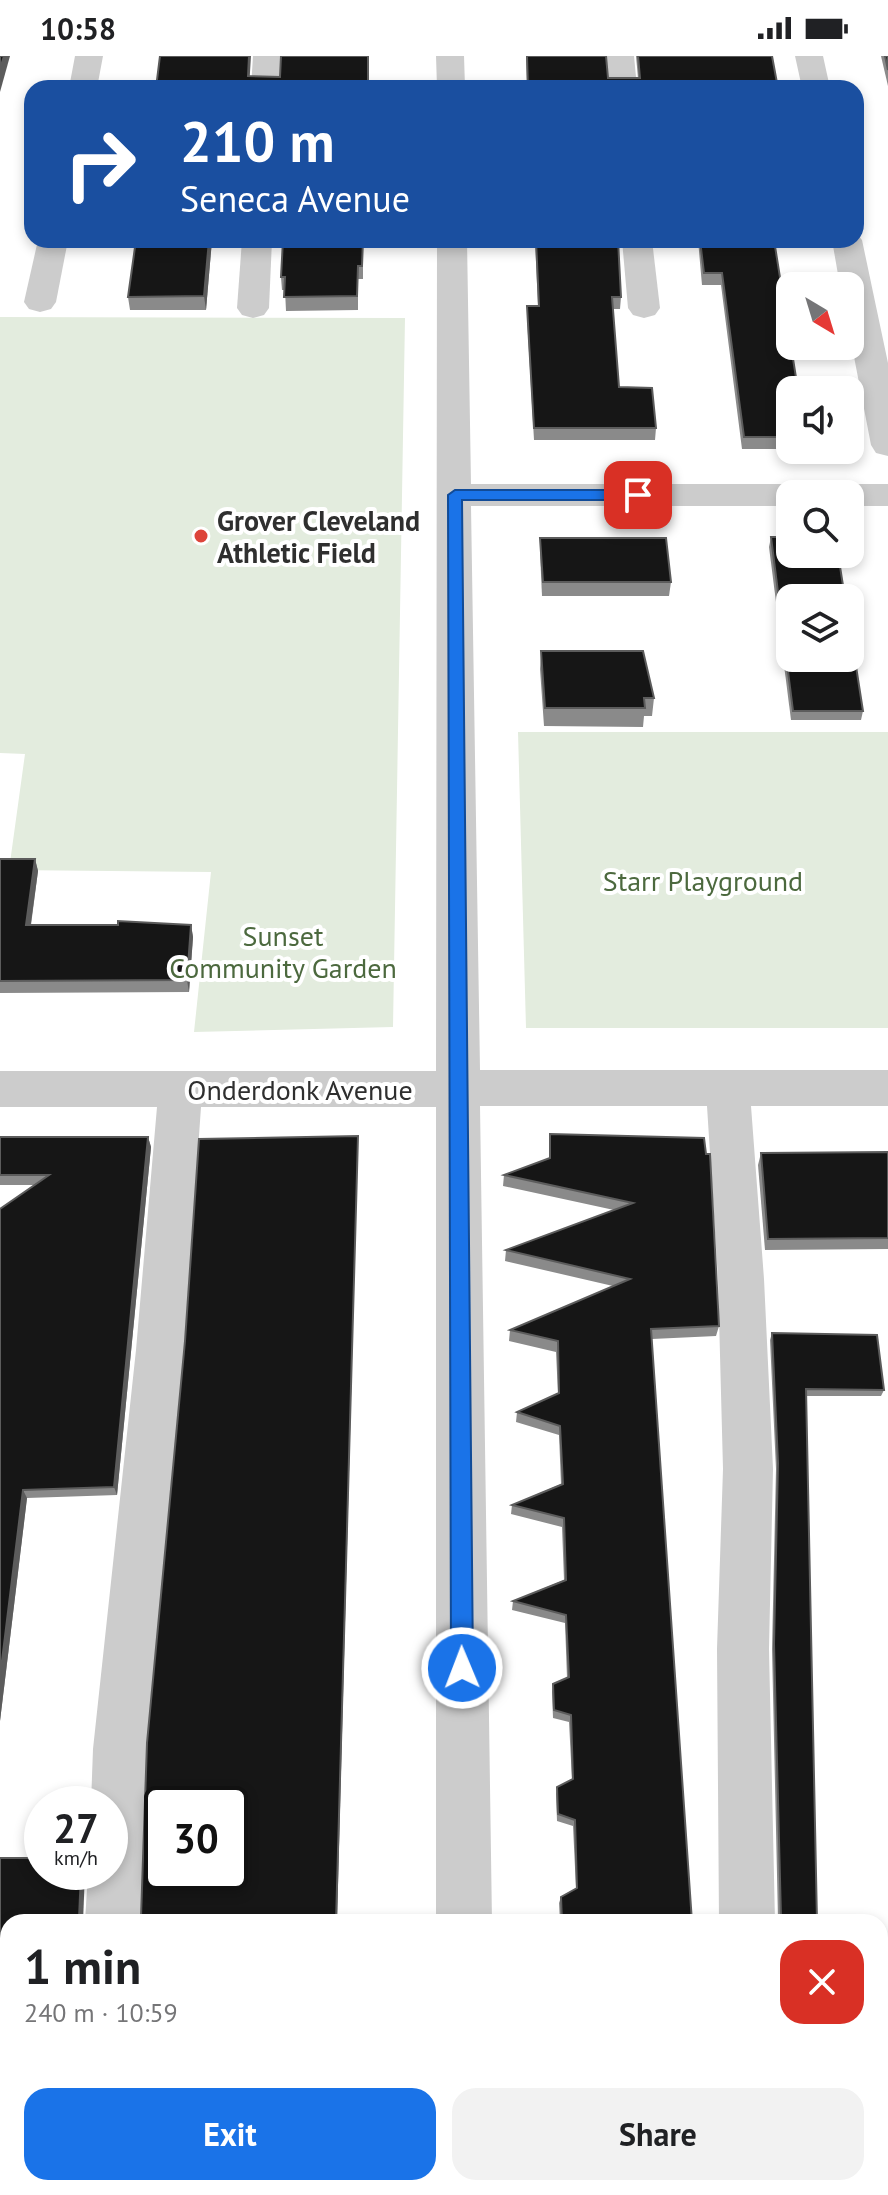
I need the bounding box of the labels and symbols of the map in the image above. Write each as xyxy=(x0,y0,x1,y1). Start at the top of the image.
north arrow xyxy=(776,272,864,360)
pin xyxy=(604,461,672,529)
place label: Grover Cleveland Athletic Field xyxy=(217,502,420,571)
marker: Grover Cleveland Athletic Field xyxy=(192,527,210,545)
park label: Starr Playground xyxy=(603,862,803,899)
park label: Sunset Community Garden xyxy=(169,917,397,986)
street label: Onderdonk Avenue xyxy=(187,1071,413,1108)
position arrow xyxy=(420,1626,504,1710)
speed limit sign: 30 xyxy=(144,1786,248,1890)

